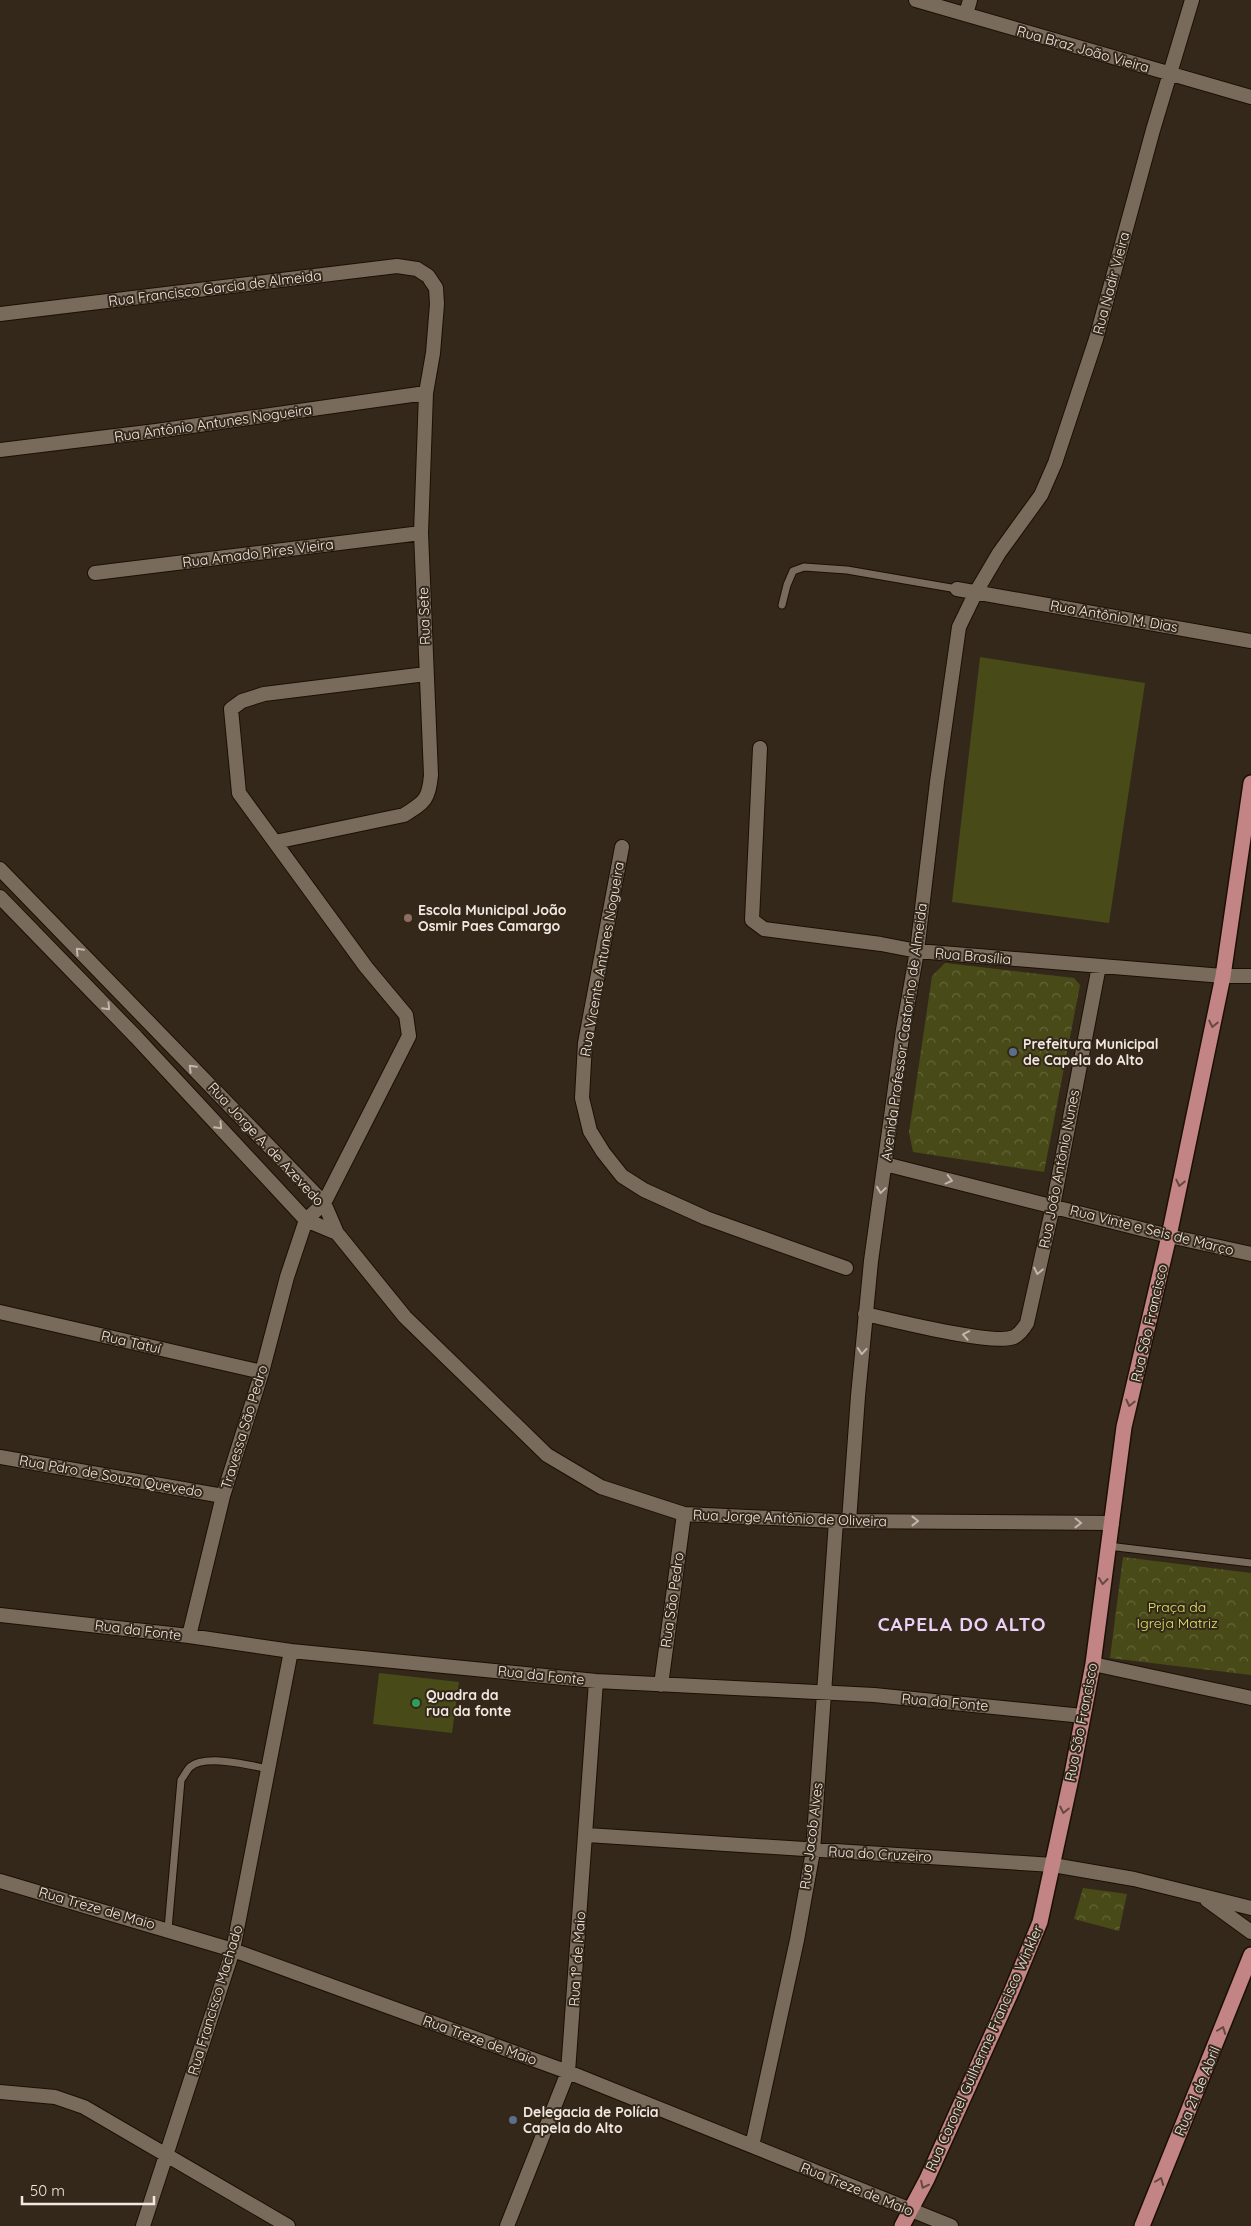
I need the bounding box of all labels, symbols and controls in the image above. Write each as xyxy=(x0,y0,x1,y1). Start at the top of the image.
street label: Rua Braz João Vieira xyxy=(1015,21,1151,77)
street label: Rua Nadir Vieira xyxy=(1089,230,1133,336)
street label: Rua Francisco Garcia de Almeida xyxy=(107,266,323,310)
street label: Rua Antônio Antunes Nogueira xyxy=(113,400,313,446)
street label: Rua Amado Pires Vieira xyxy=(181,535,335,571)
street label: Rua Sete xyxy=(414,587,434,645)
street label: Rua Antônio M. Dias xyxy=(1049,596,1179,636)
street label: Rua Vicente Antunes Nogueira xyxy=(576,860,628,1058)
place label: Escola Municipal João Osmir Paes Camargo xyxy=(418,901,567,935)
street label: Avenida Professor Castorino de Almeida xyxy=(877,902,931,1162)
marker: Escola Municipal João Osmir Paes Camargo xyxy=(402,912,414,924)
street label: Rua Brasília xyxy=(934,944,1012,968)
one-way arrow xyxy=(76,948,85,957)
one-way arrow xyxy=(102,1002,111,1011)
one-way arrow xyxy=(1208,1020,1219,1028)
place label: Prefeitura Municipal de Capela do Alto xyxy=(1023,1035,1159,1069)
marker: Prefeitura Municipal de Capela do Alto xyxy=(1007,1046,1019,1058)
one-way arrow xyxy=(189,1064,198,1073)
street label: Rua Jorge A. de Azevedo xyxy=(204,1078,328,1210)
street label: Rua João Antônio Nunes xyxy=(1035,1088,1083,1250)
one-way arrow xyxy=(213,1120,222,1129)
one-way arrow xyxy=(945,1174,954,1185)
one-way arrow xyxy=(1175,1179,1185,1187)
one-way arrow xyxy=(876,1186,887,1194)
street label: Rua Vinte e Seis de Março xyxy=(1068,1201,1236,1259)
street label: Rua São Francisco xyxy=(1127,1262,1171,1384)
one-way arrow xyxy=(1033,1266,1044,1275)
street label: Rua Tatuí xyxy=(99,1326,163,1358)
one-way arrow xyxy=(962,1330,970,1340)
one-way arrow xyxy=(857,1347,868,1355)
street label: Travessa São Pedro xyxy=(217,1363,271,1491)
one-way arrow xyxy=(1125,1398,1136,1407)
street label: Rua Pdro de Souza Quevedo xyxy=(18,1451,204,1501)
street label: Rua Jorge Antônio de Oliveira xyxy=(693,1506,887,1530)
one-way arrow xyxy=(912,1516,919,1526)
one-way arrow xyxy=(1074,1518,1082,1528)
street label: Rua São Pedro xyxy=(656,1551,688,1649)
one-way arrow xyxy=(1098,1577,1109,1585)
park label: Praça da Igreja Matriz xyxy=(1136,1598,1218,1632)
district label: CAPELA DO ALTO xyxy=(878,1612,1046,1636)
street label: Rua da Fonte xyxy=(94,1616,182,1644)
street label: Rua da Fonte xyxy=(497,1661,585,1689)
street label: Rua São Francisco xyxy=(1061,1661,1101,1783)
place label: Quadra da rua da fonte xyxy=(426,1686,511,1720)
street label: Rua da Fonte xyxy=(901,1689,989,1715)
marker: Quadra da rua da fonte xyxy=(410,1697,422,1709)
street label: Rua Jacob Alves xyxy=(796,1781,826,1891)
one-way arrow xyxy=(1060,1805,1070,1814)
street label: Rua do Cruzeiro xyxy=(828,1842,932,1866)
street label: Rua Treze de Maio xyxy=(37,1883,157,1933)
street label: Rua 1º de Maio xyxy=(565,1911,589,2007)
street label: Rua Coronel Guilherme Francisco Winkler xyxy=(921,1922,1047,2174)
street label: Rua Francisco Machado xyxy=(184,1923,246,2077)
street label: Rua Treze de Maio xyxy=(420,2011,540,2069)
one-way arrow xyxy=(1216,2026,1226,2035)
street label: Rua 21 de Abril xyxy=(1170,2043,1224,2139)
place label: Delegacia de Polícia Capela do Alto xyxy=(523,2103,659,2137)
marker: Delegacia de Polícia Capela do Alto xyxy=(507,2114,519,2126)
street label: Rua Treze de Maio xyxy=(798,2158,916,2220)
scale bar xyxy=(22,2174,155,2206)
one-way arrow xyxy=(1154,2177,1164,2185)
one-way arrow xyxy=(920,2180,930,2189)
text: 50 m xyxy=(30,2181,65,2200)

